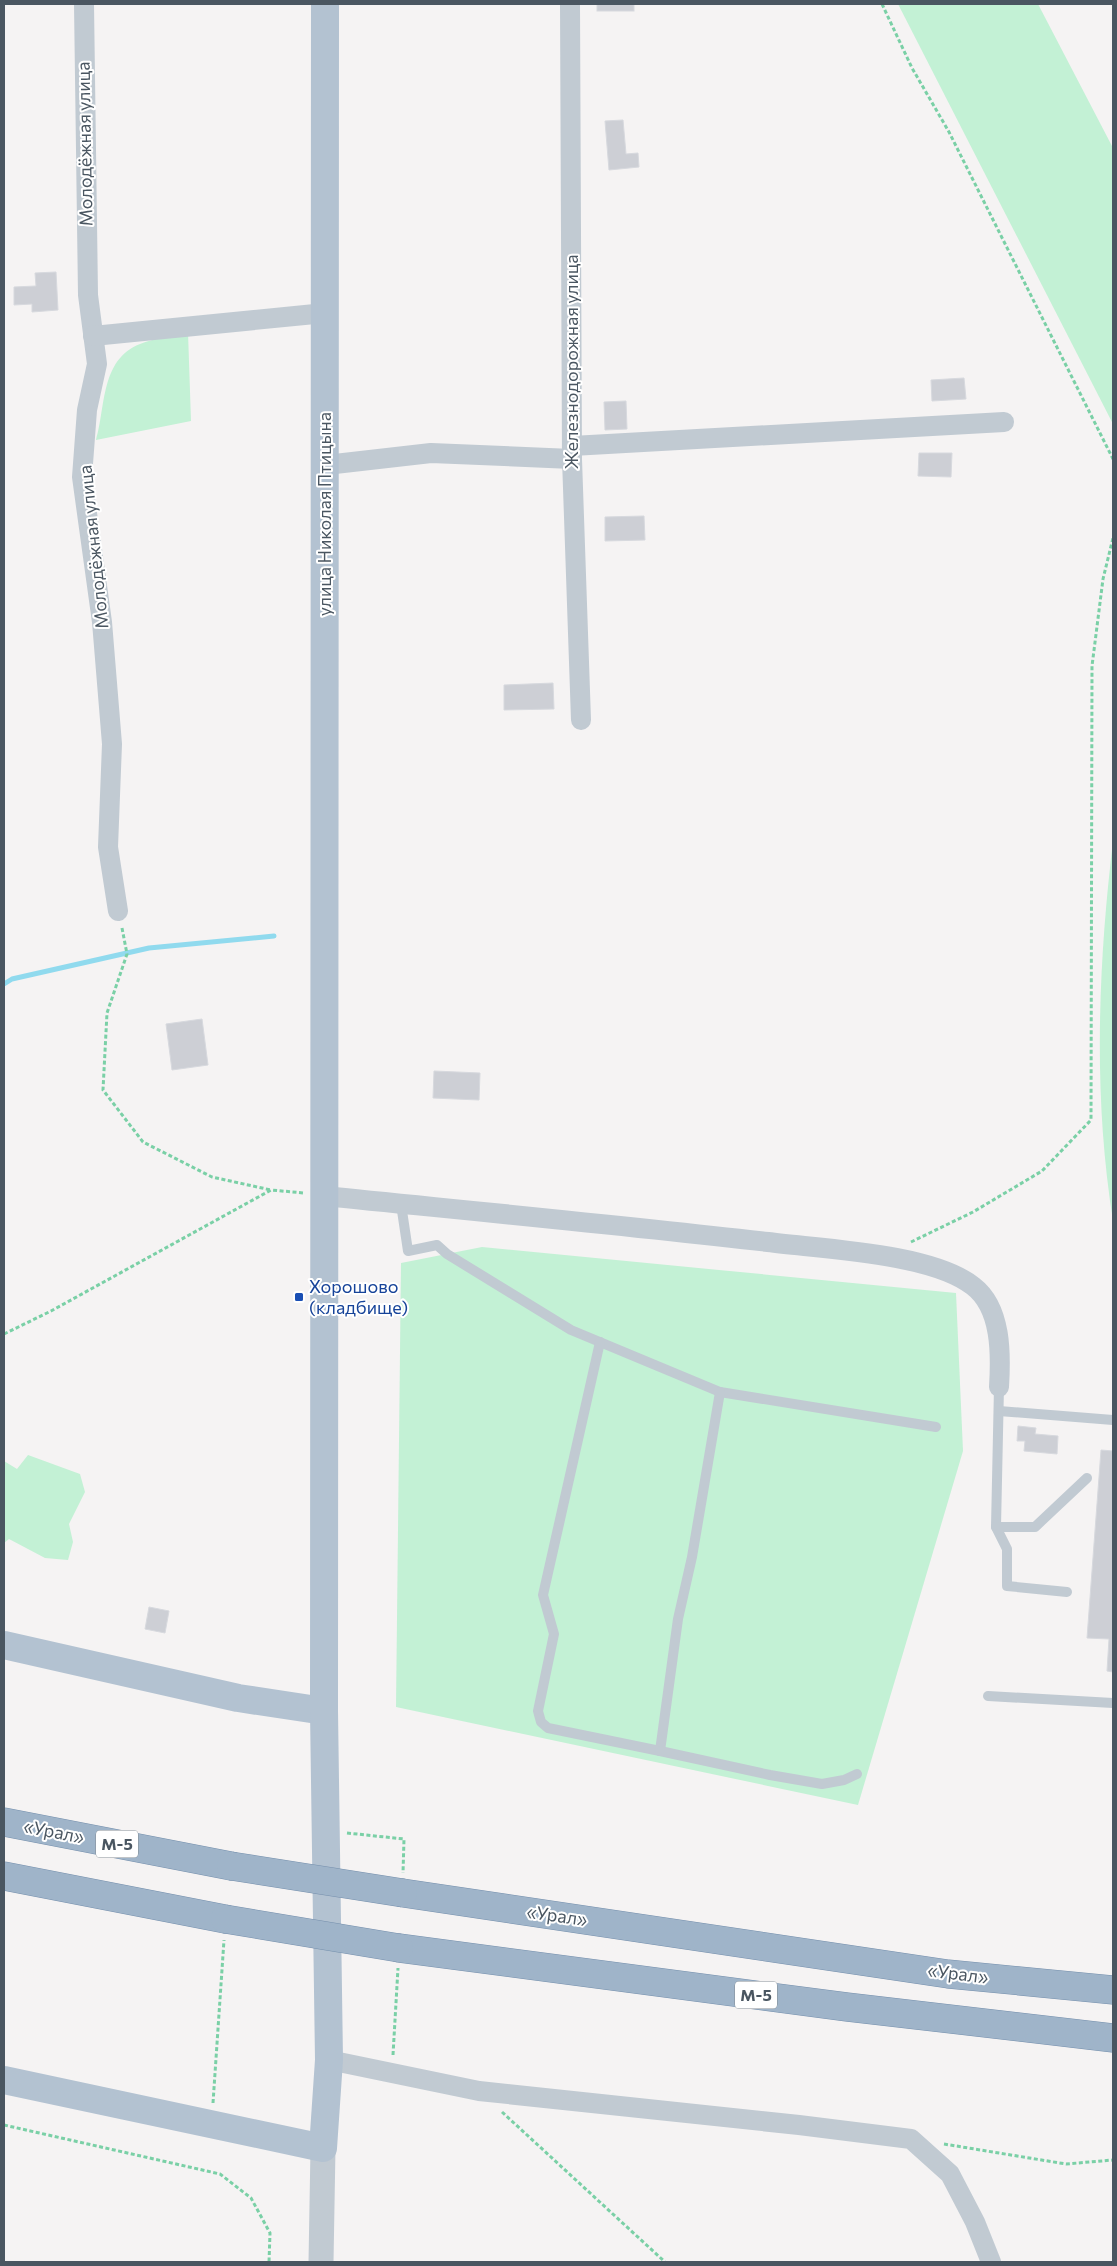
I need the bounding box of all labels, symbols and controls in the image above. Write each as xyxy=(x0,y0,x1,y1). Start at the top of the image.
street label: Молодёжная улица xyxy=(72,61,96,227)
street label: Железнодорожная улица xyxy=(560,254,582,470)
street label: улица Николая Птицына xyxy=(313,412,335,616)
street label: Молодёжная улица xyxy=(73,464,113,630)
place label: Хорошово (кладбище) xyxy=(309,1275,408,1318)
marker: Хорошово (кладбище) xyxy=(293,1291,305,1303)
street label: «Урал» xyxy=(22,1814,86,1848)
road number: М-5 xyxy=(96,1830,138,1858)
street label: «Урал» xyxy=(525,1900,589,1930)
street label: «Урал» xyxy=(926,1958,990,1988)
road number: М-5 xyxy=(735,1982,777,2008)

